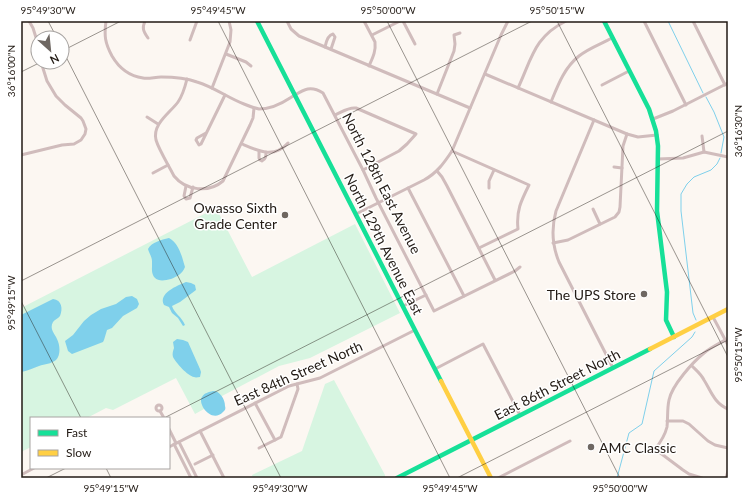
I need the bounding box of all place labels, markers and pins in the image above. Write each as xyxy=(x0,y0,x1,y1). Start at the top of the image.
place label: Owasso Sixth Grade Center xyxy=(194,199,277,232)
marker: Owasso Sixth Grade Center xyxy=(280,210,290,220)
place label: The UPS Store xyxy=(547,286,636,303)
marker: The UPS Store xyxy=(639,289,649,299)
place label: AMC Classic xyxy=(599,439,677,456)
marker: AMC Classic xyxy=(586,442,596,452)

